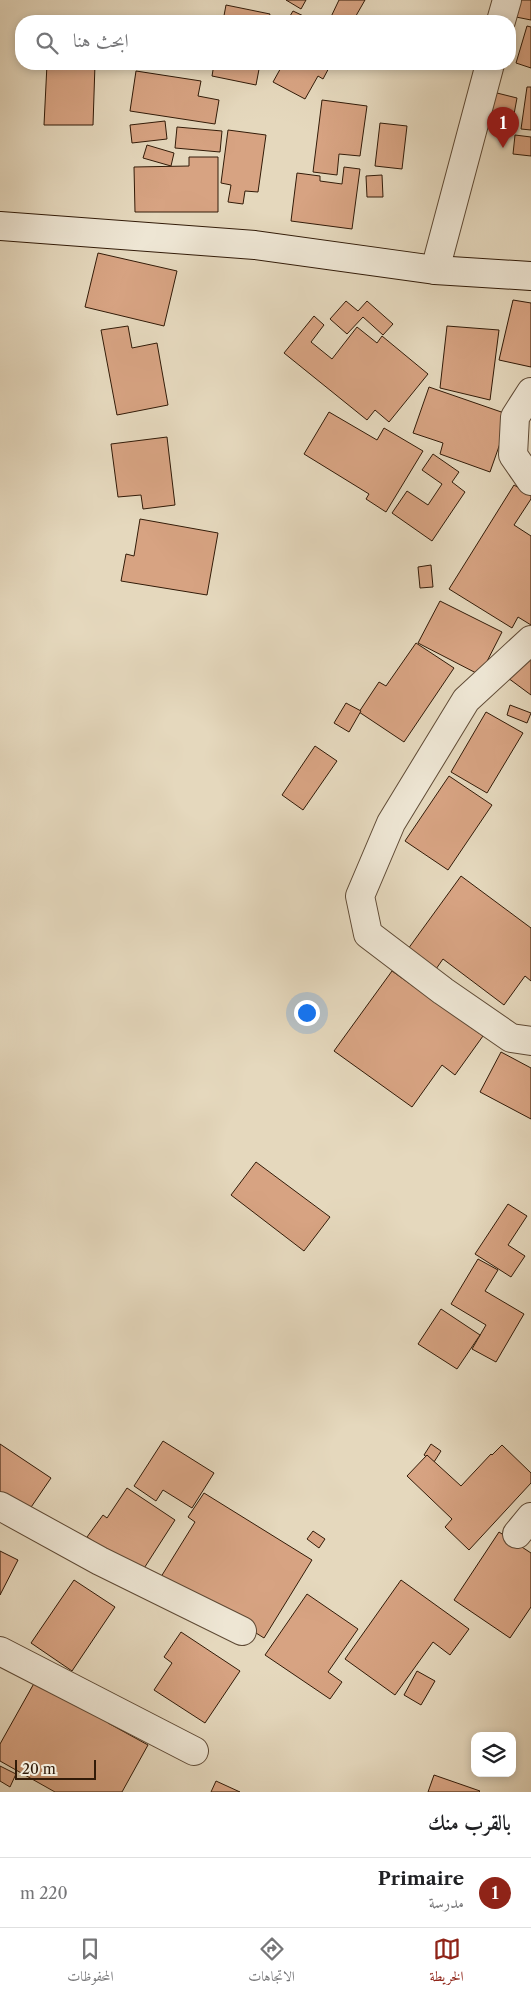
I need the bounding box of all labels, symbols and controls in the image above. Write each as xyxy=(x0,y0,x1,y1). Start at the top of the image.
search box xyxy=(15,15,516,70)
icon: search xyxy=(33,29,61,57)
text: ابحث هنا xyxy=(73,29,129,52)
pin: 1 xyxy=(487,107,519,148)
your location xyxy=(294,1000,320,1026)
map controls xyxy=(471,1732,516,1777)
button: layers xyxy=(471,1732,516,1777)
scale bar xyxy=(15,1757,96,1780)
text: 20 m xyxy=(22,1760,56,1778)
text: بالقرب منك xyxy=(428,1810,511,1835)
text: Primaire xyxy=(378,1867,464,1890)
text: 220 m xyxy=(20,1883,68,1903)
text: 1 xyxy=(491,1883,499,1903)
text: مدرسة xyxy=(429,1892,464,1912)
tab: المحفوظات xyxy=(67,1935,114,1990)
tab: الاتجاهات xyxy=(248,1935,295,1990)
tab: الخريطة xyxy=(430,1935,464,1990)

